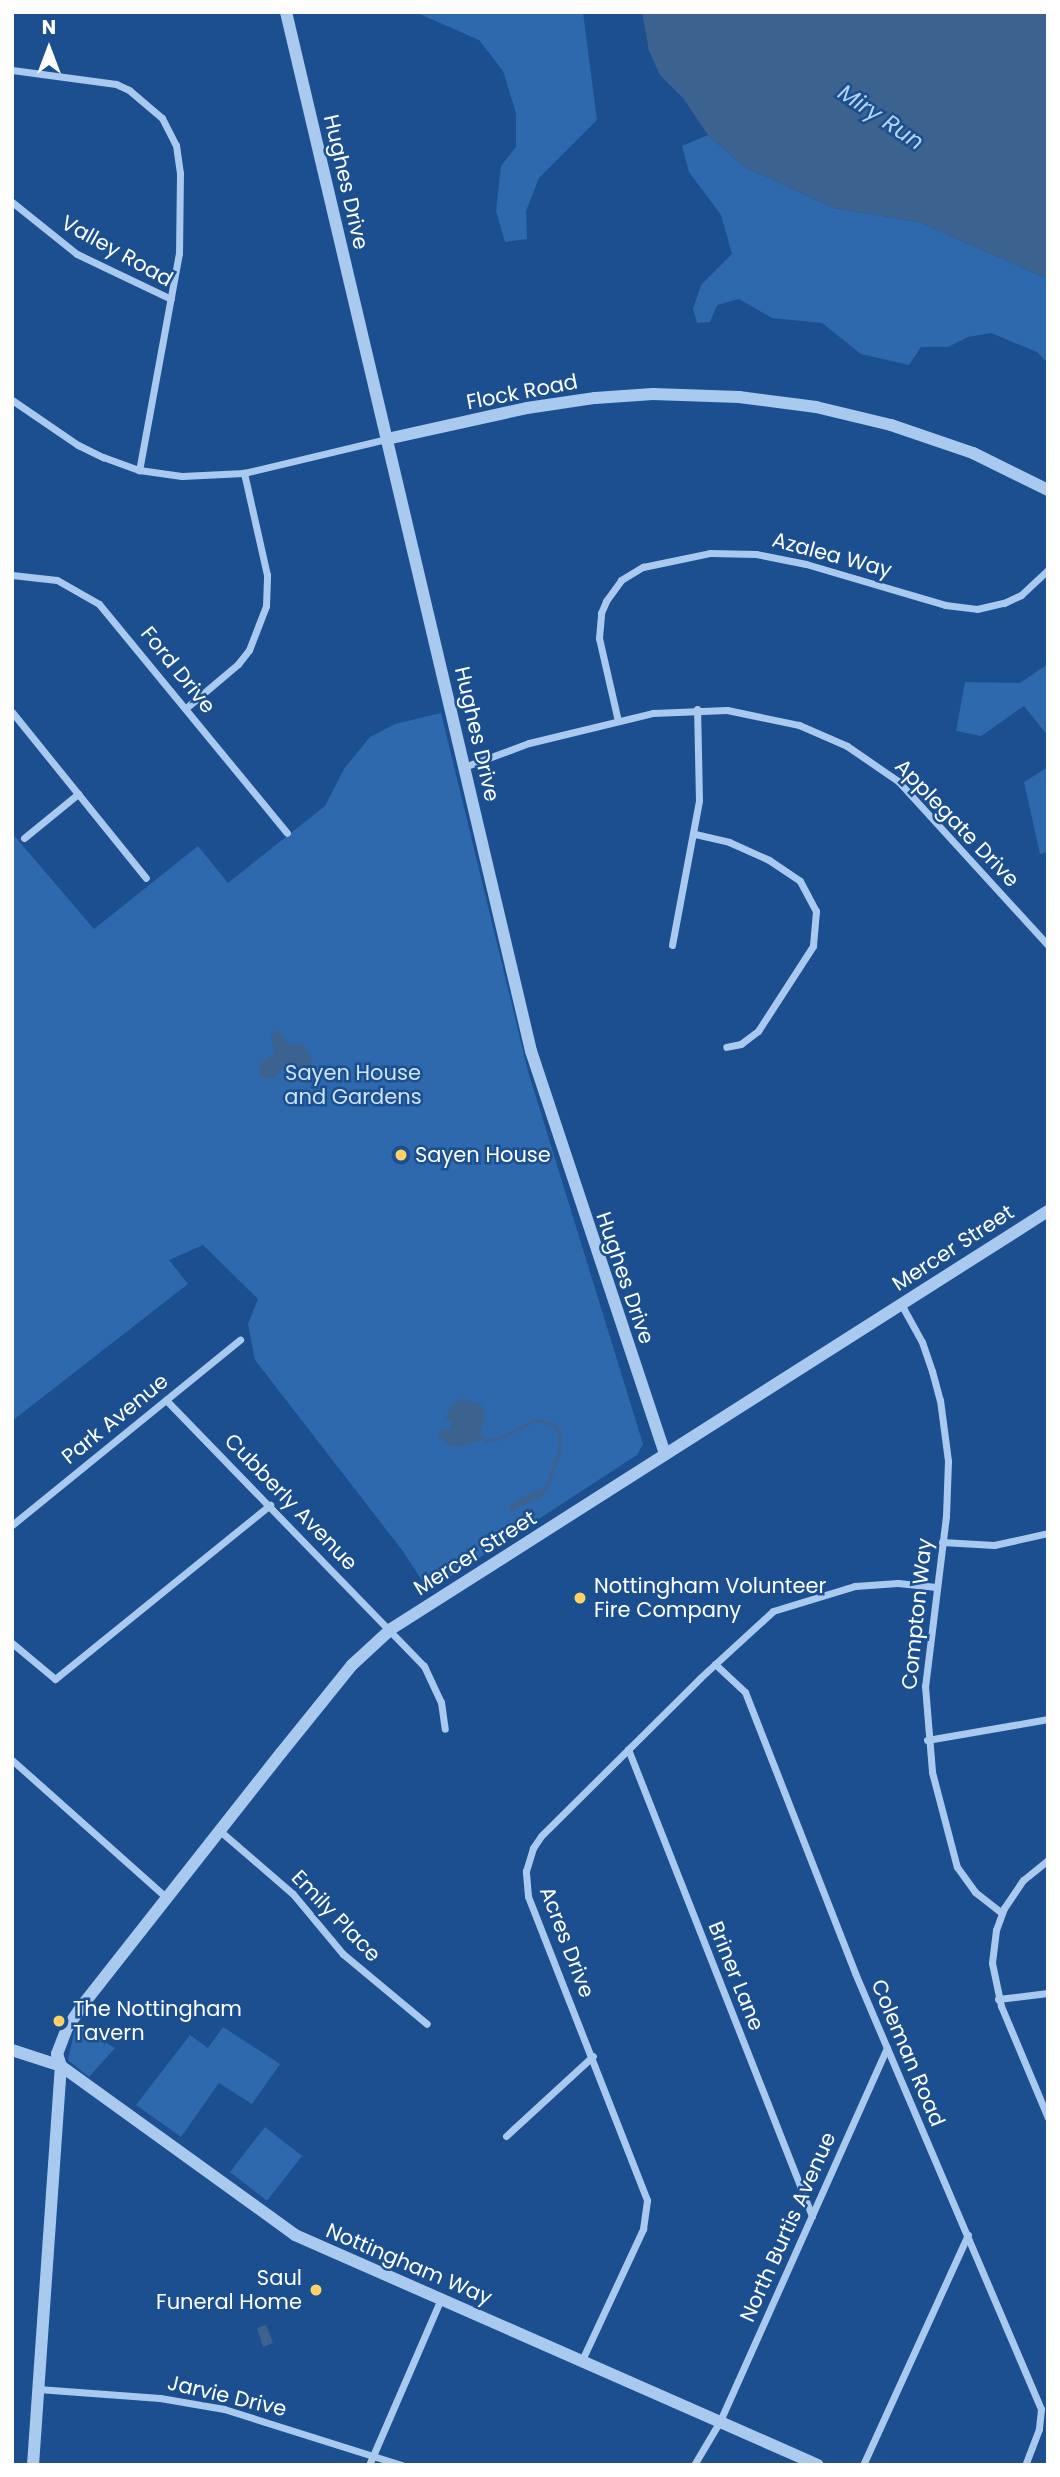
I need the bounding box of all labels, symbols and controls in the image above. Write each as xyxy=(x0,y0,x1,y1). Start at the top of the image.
north arrow xyxy=(14,14,84,84)
text: N xyxy=(42,14,56,41)
water label: Miry Run xyxy=(833,78,929,156)
street label: Hughes Drive xyxy=(318,112,374,252)
street label: Valley Road xyxy=(57,210,177,292)
street label: Flock Road xyxy=(464,369,580,415)
street label: Azalea Way xyxy=(770,527,894,583)
street label: Ford Drive xyxy=(135,622,221,718)
street label: Hughes Drive xyxy=(449,664,505,804)
street label: Applegate Drive xyxy=(890,754,1024,892)
park label: Sayen House and Gardens xyxy=(284,1060,422,1110)
place label: Sayen House xyxy=(415,1142,551,1168)
marker: Sayen House xyxy=(393,1147,409,1163)
street label: Mercer Street xyxy=(888,1199,1018,1297)
street label: Hughes Drive xyxy=(591,1209,659,1347)
street label: Park Avenue xyxy=(57,1368,173,1470)
street label: Cubberly Avenue xyxy=(219,1428,363,1576)
street label: Mercer Street xyxy=(409,1505,541,1601)
street label: Compton Way xyxy=(897,1537,937,1691)
place label: Nottingham Volunteer Fire Company xyxy=(594,1573,826,1623)
marker: Nottingham Volunteer Fire Company xyxy=(572,1590,588,1606)
street label: Emily Place xyxy=(286,1865,386,1967)
street label: Acres Drive xyxy=(534,1883,600,2001)
street label: Briner Lane xyxy=(703,1918,769,2034)
street label: Coleman Road xyxy=(866,1976,950,2130)
place label: The Nottingham Tavern xyxy=(73,1996,242,2046)
marker: The Nottingham Tavern xyxy=(51,2013,67,2029)
street label: North Burtis Avenue xyxy=(735,2128,841,2326)
street label: Nottingham Way xyxy=(322,2218,496,2310)
place label: Saul Funeral Home xyxy=(156,2265,302,2315)
marker: Saul Funeral Home xyxy=(308,2282,324,2298)
street label: Jarvie Drive xyxy=(165,2370,289,2422)

